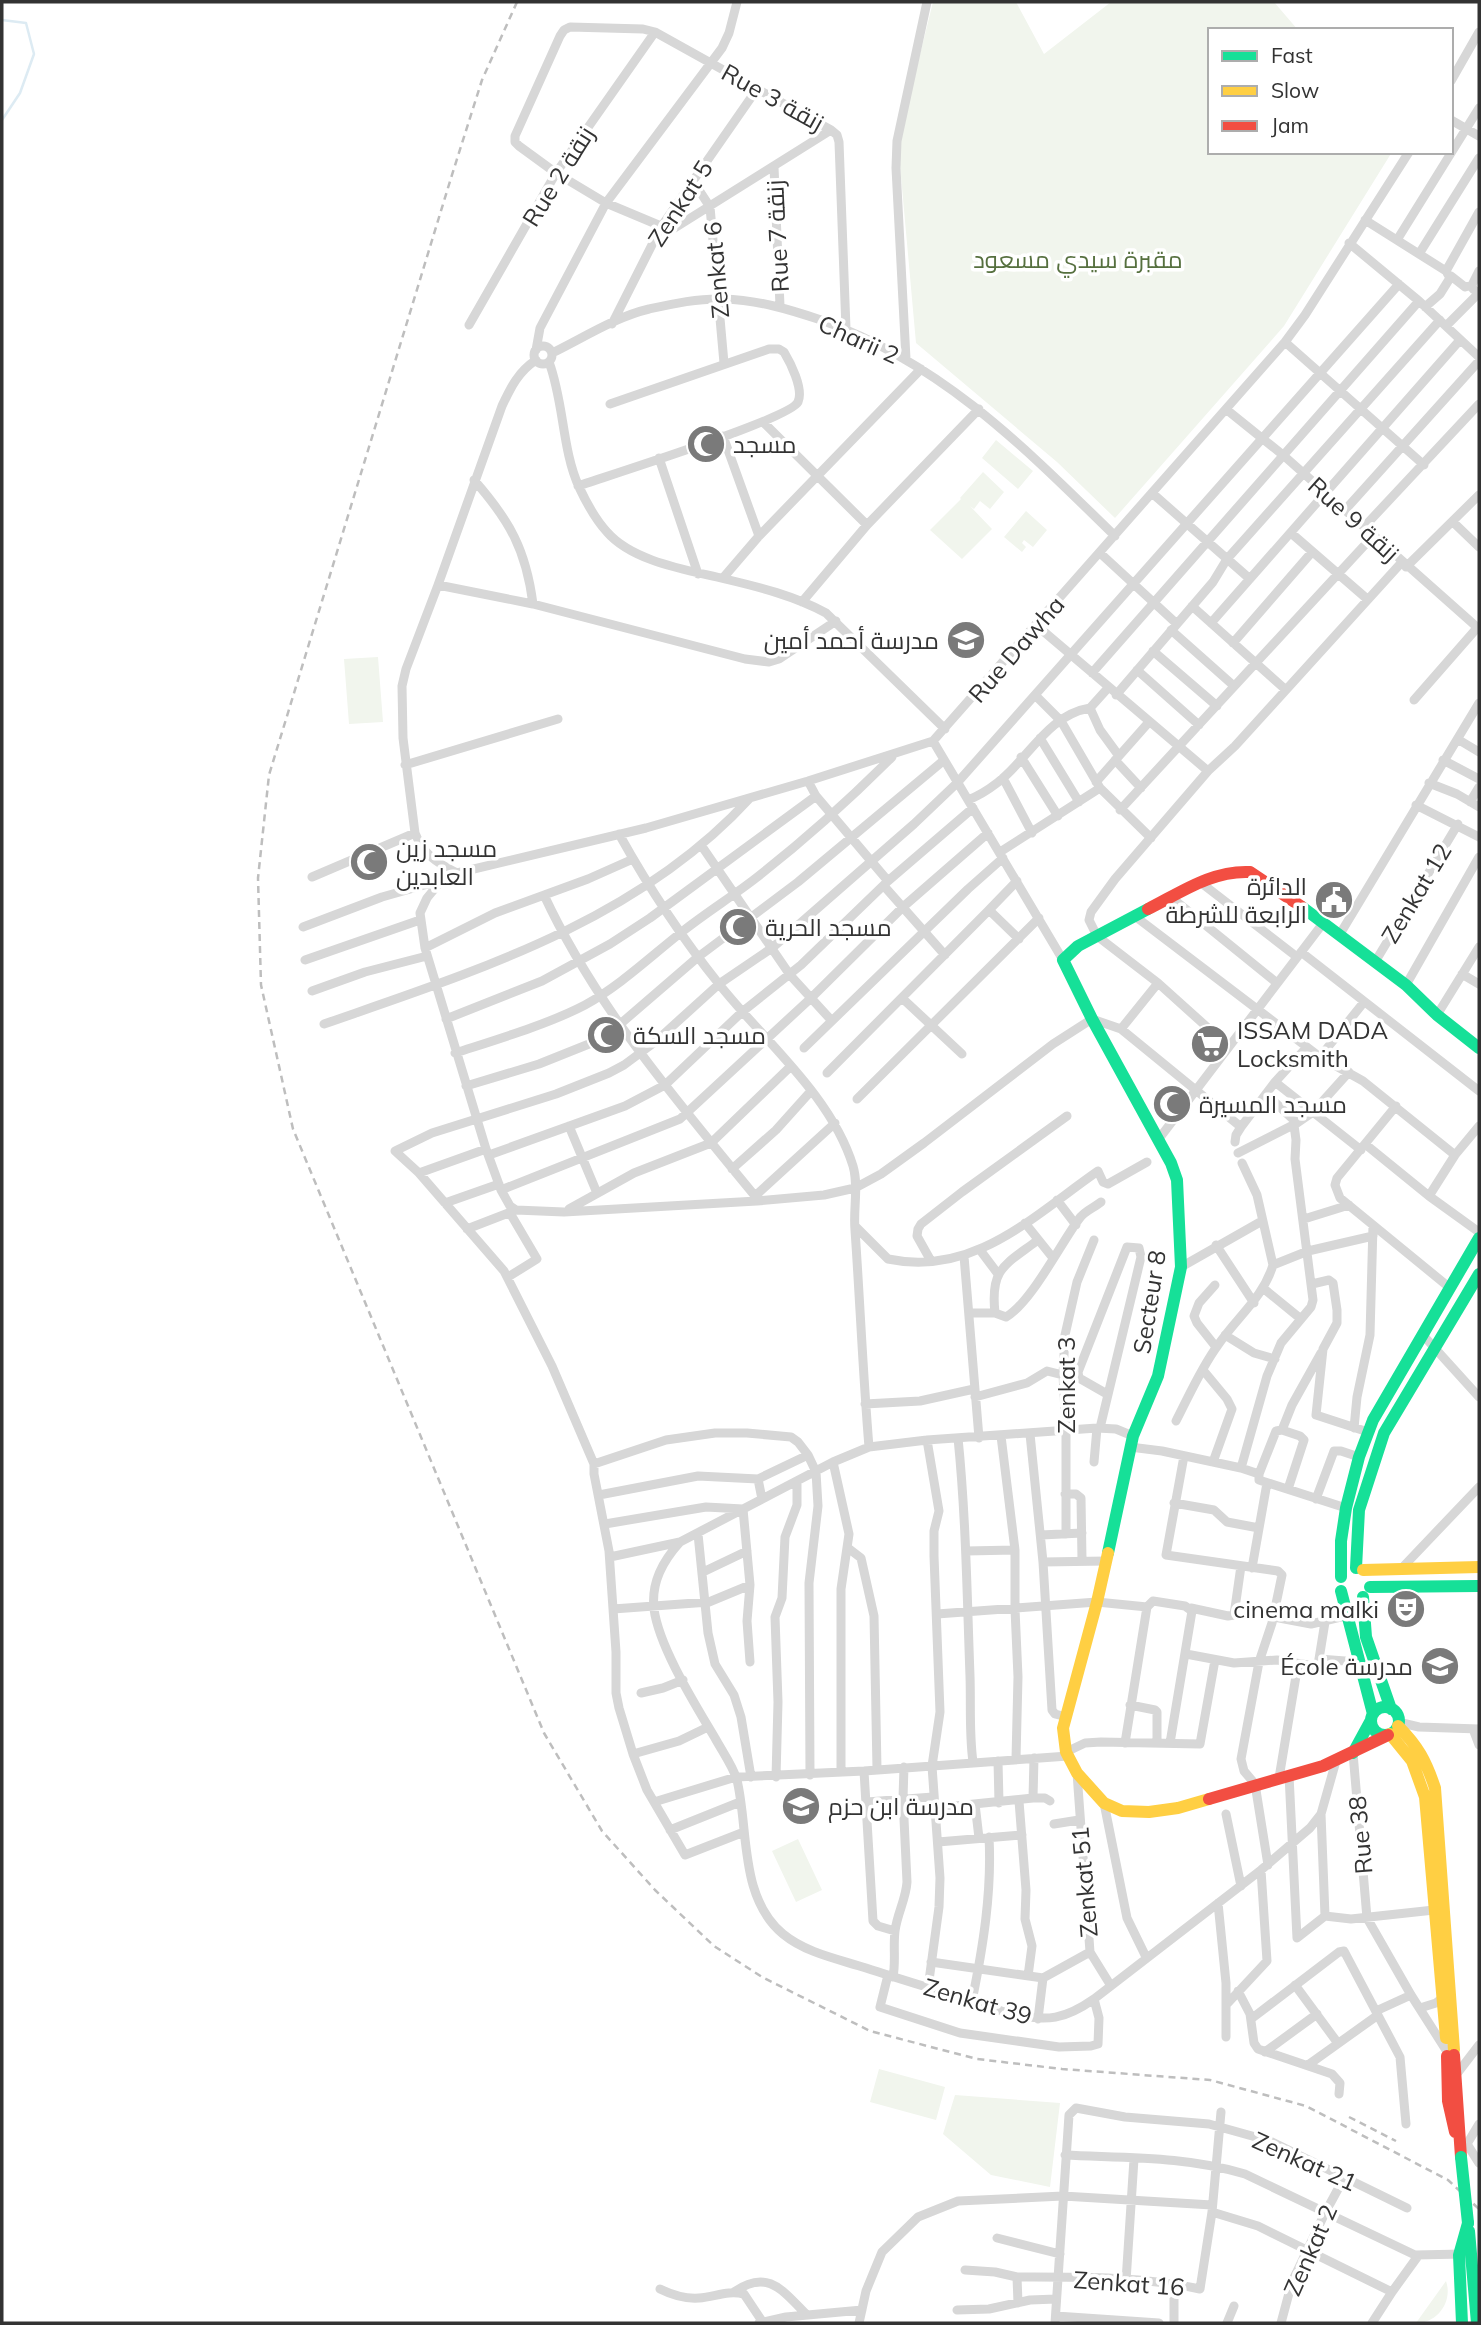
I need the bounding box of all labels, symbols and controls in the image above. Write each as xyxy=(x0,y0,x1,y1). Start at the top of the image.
legend xyxy=(1208,28,1453,154)
text: Fast xyxy=(1271,42,1313,68)
street label: Rue 3 زنقة xyxy=(717,57,829,137)
text: Slow xyxy=(1271,77,1319,103)
text: Jam xyxy=(1271,112,1309,138)
street label: Rue 2 زنقة xyxy=(516,120,600,232)
street label: Zenkat 5 xyxy=(641,154,719,252)
street label: Rue 7 زنقة xyxy=(759,179,795,293)
street label: Zenkat 6 xyxy=(697,220,735,320)
park label: مقبرة سيدي مسعود xyxy=(973,244,1183,278)
street label: Charii 2 xyxy=(814,308,904,370)
mosque icon: مسجد xyxy=(685,423,727,465)
place label: مسجد xyxy=(733,429,796,459)
street label: Rue 9 زنقة xyxy=(1302,470,1406,568)
street label: Rue Dawha xyxy=(962,590,1070,708)
school or university icon: مدرسة أحمد أمين xyxy=(945,619,987,661)
place label: مدرسة أحمد أمين xyxy=(764,625,939,655)
place label: مسجد زين العابدين xyxy=(396,833,497,891)
street label: Zenkat 12 xyxy=(1375,838,1457,948)
mosque icon: مسجد زين العابدين xyxy=(348,841,390,883)
place label: الدائرة الرابعة للشرطة xyxy=(1165,871,1307,929)
public building icon: الدائرة الرابعة للشرطة xyxy=(1313,879,1355,921)
mosque icon: مسجد الحرية xyxy=(717,906,759,948)
place label: مسجد الحرية xyxy=(765,912,892,942)
mosque icon: مسجد السكة xyxy=(585,1014,627,1056)
place label: ISSAM DADA Locksmith xyxy=(1237,1015,1388,1073)
place label: مسجد السكة xyxy=(633,1020,766,1050)
supermarket icon: ISSAM DADA Locksmith xyxy=(1189,1023,1231,1065)
mosque icon: مسجد المسيرة xyxy=(1151,1083,1193,1125)
place label: مسجد المسيرة xyxy=(1199,1089,1347,1119)
street label: Secteur 8 xyxy=(1126,1248,1172,1356)
street label: Zenkat 3 xyxy=(1051,1337,1081,1433)
theatre icon: cinema malki xyxy=(1385,1588,1427,1630)
place label: cinema malki xyxy=(1233,1594,1379,1624)
school or university icon: École مدرسة xyxy=(1419,1645,1461,1687)
place label: École مدرسة xyxy=(1280,1651,1413,1681)
school or university icon: مدرسة ابن حزم xyxy=(780,1785,822,1827)
place label: مدرسة ابن حزم xyxy=(828,1791,974,1823)
street label: Rue 38 xyxy=(1342,1795,1378,1875)
street label: Zenkat 51 xyxy=(1064,1825,1104,1939)
street label: Zenkat 39 xyxy=(920,1971,1036,2031)
street label: Zenkat 21 xyxy=(1248,2125,1362,2197)
street label: Zenkat 2 xyxy=(1277,2200,1343,2300)
street label: Zenkat 16 xyxy=(1073,2264,1185,2302)

